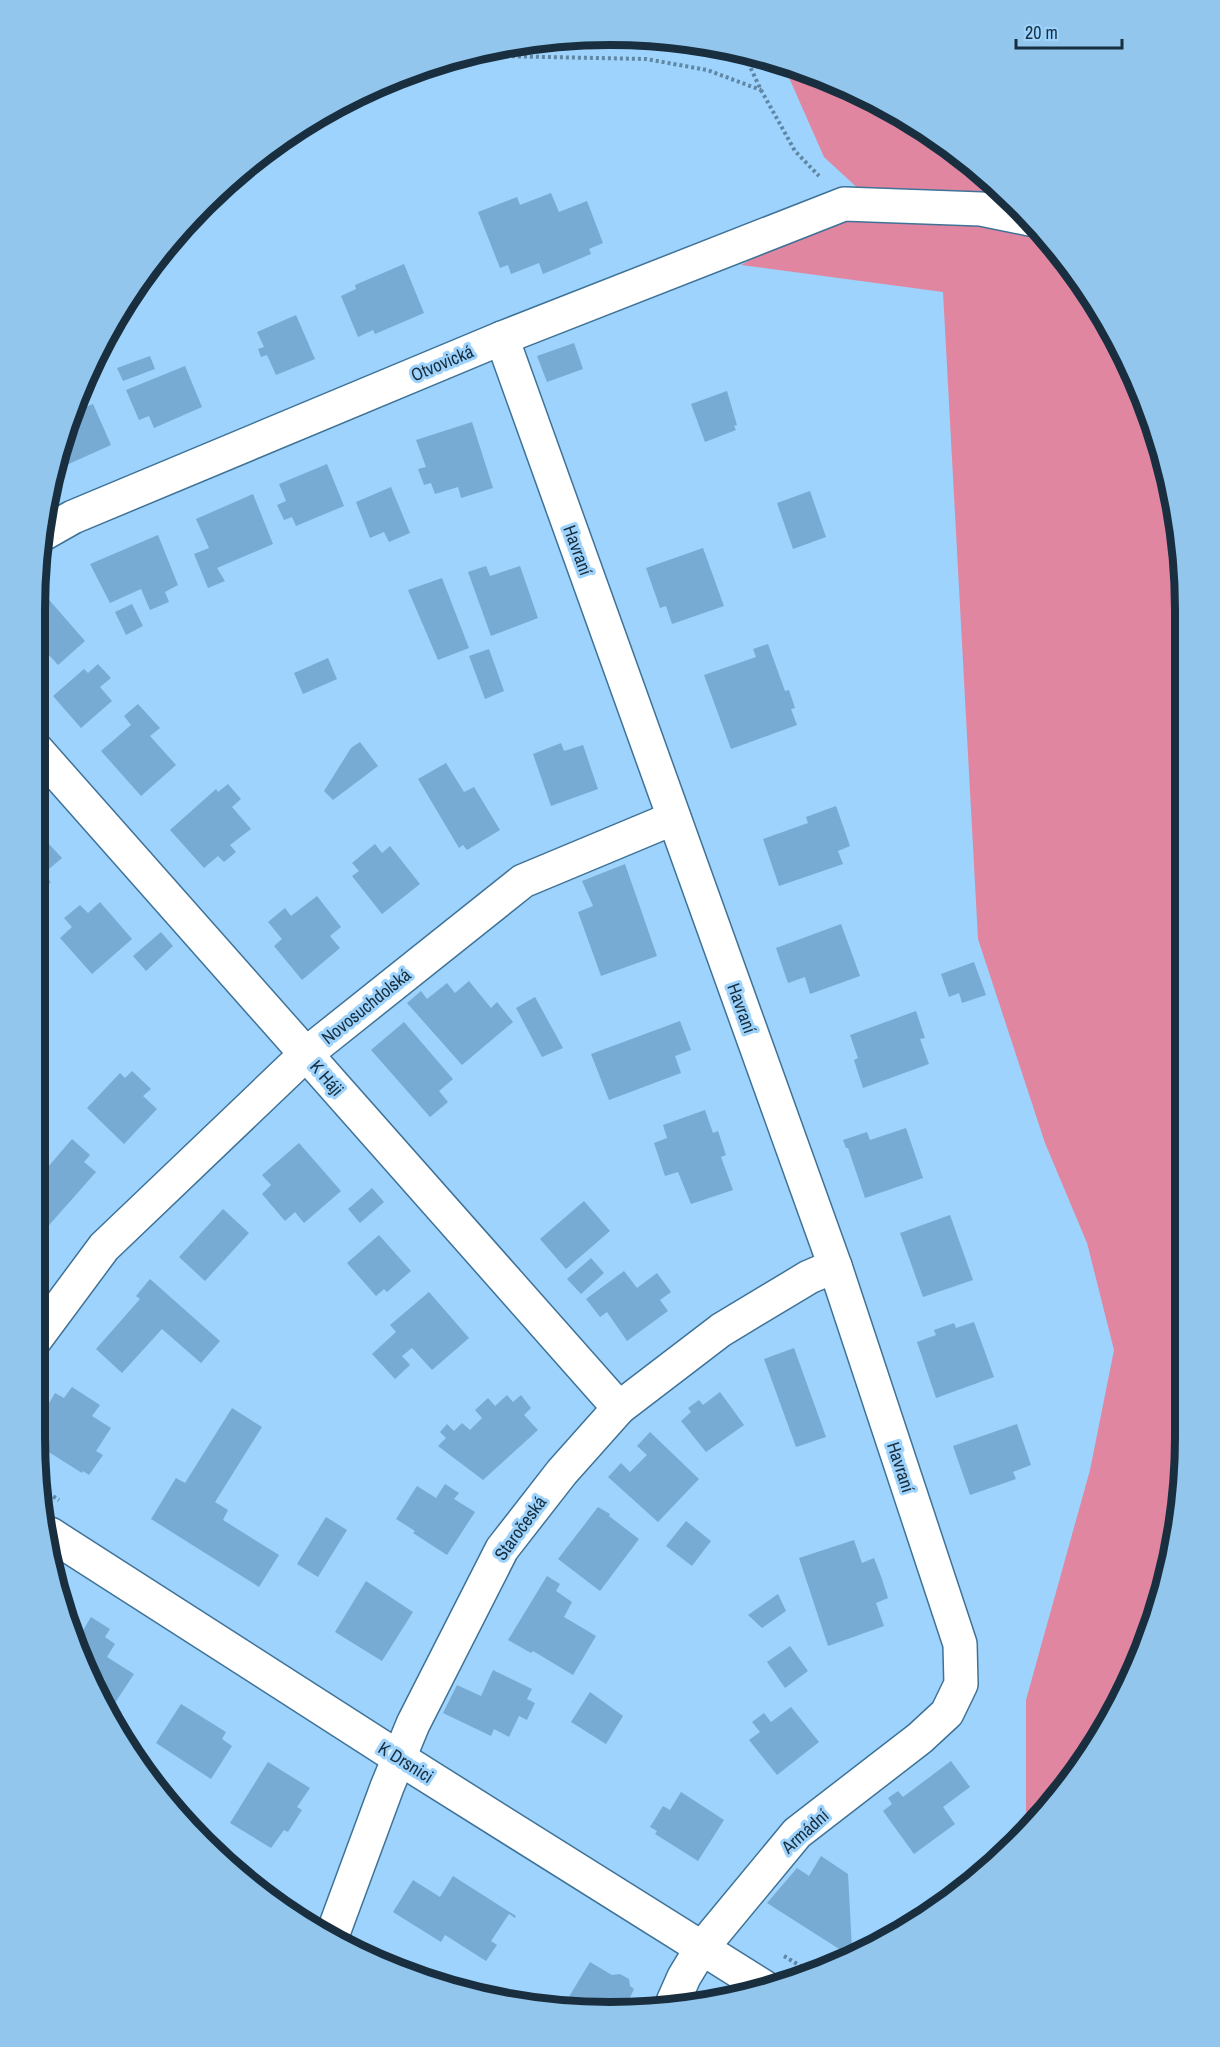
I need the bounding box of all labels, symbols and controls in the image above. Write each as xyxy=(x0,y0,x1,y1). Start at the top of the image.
scale bar xyxy=(1016,12,1122,50)
text: 20 m xyxy=(1025,20,1058,45)
street label: Otvovická xyxy=(407,339,477,387)
street label: Havraní xyxy=(557,521,599,579)
street label: Novosuchdolská xyxy=(316,962,416,1050)
street label: Havraní xyxy=(721,979,763,1037)
street label: K Háji xyxy=(304,1055,350,1101)
street label: Havraní xyxy=(881,1439,921,1496)
street label: Staročeská xyxy=(488,1491,552,1565)
street label: K Drsnici xyxy=(374,1735,438,1789)
street label: Armádní xyxy=(775,1802,835,1860)

